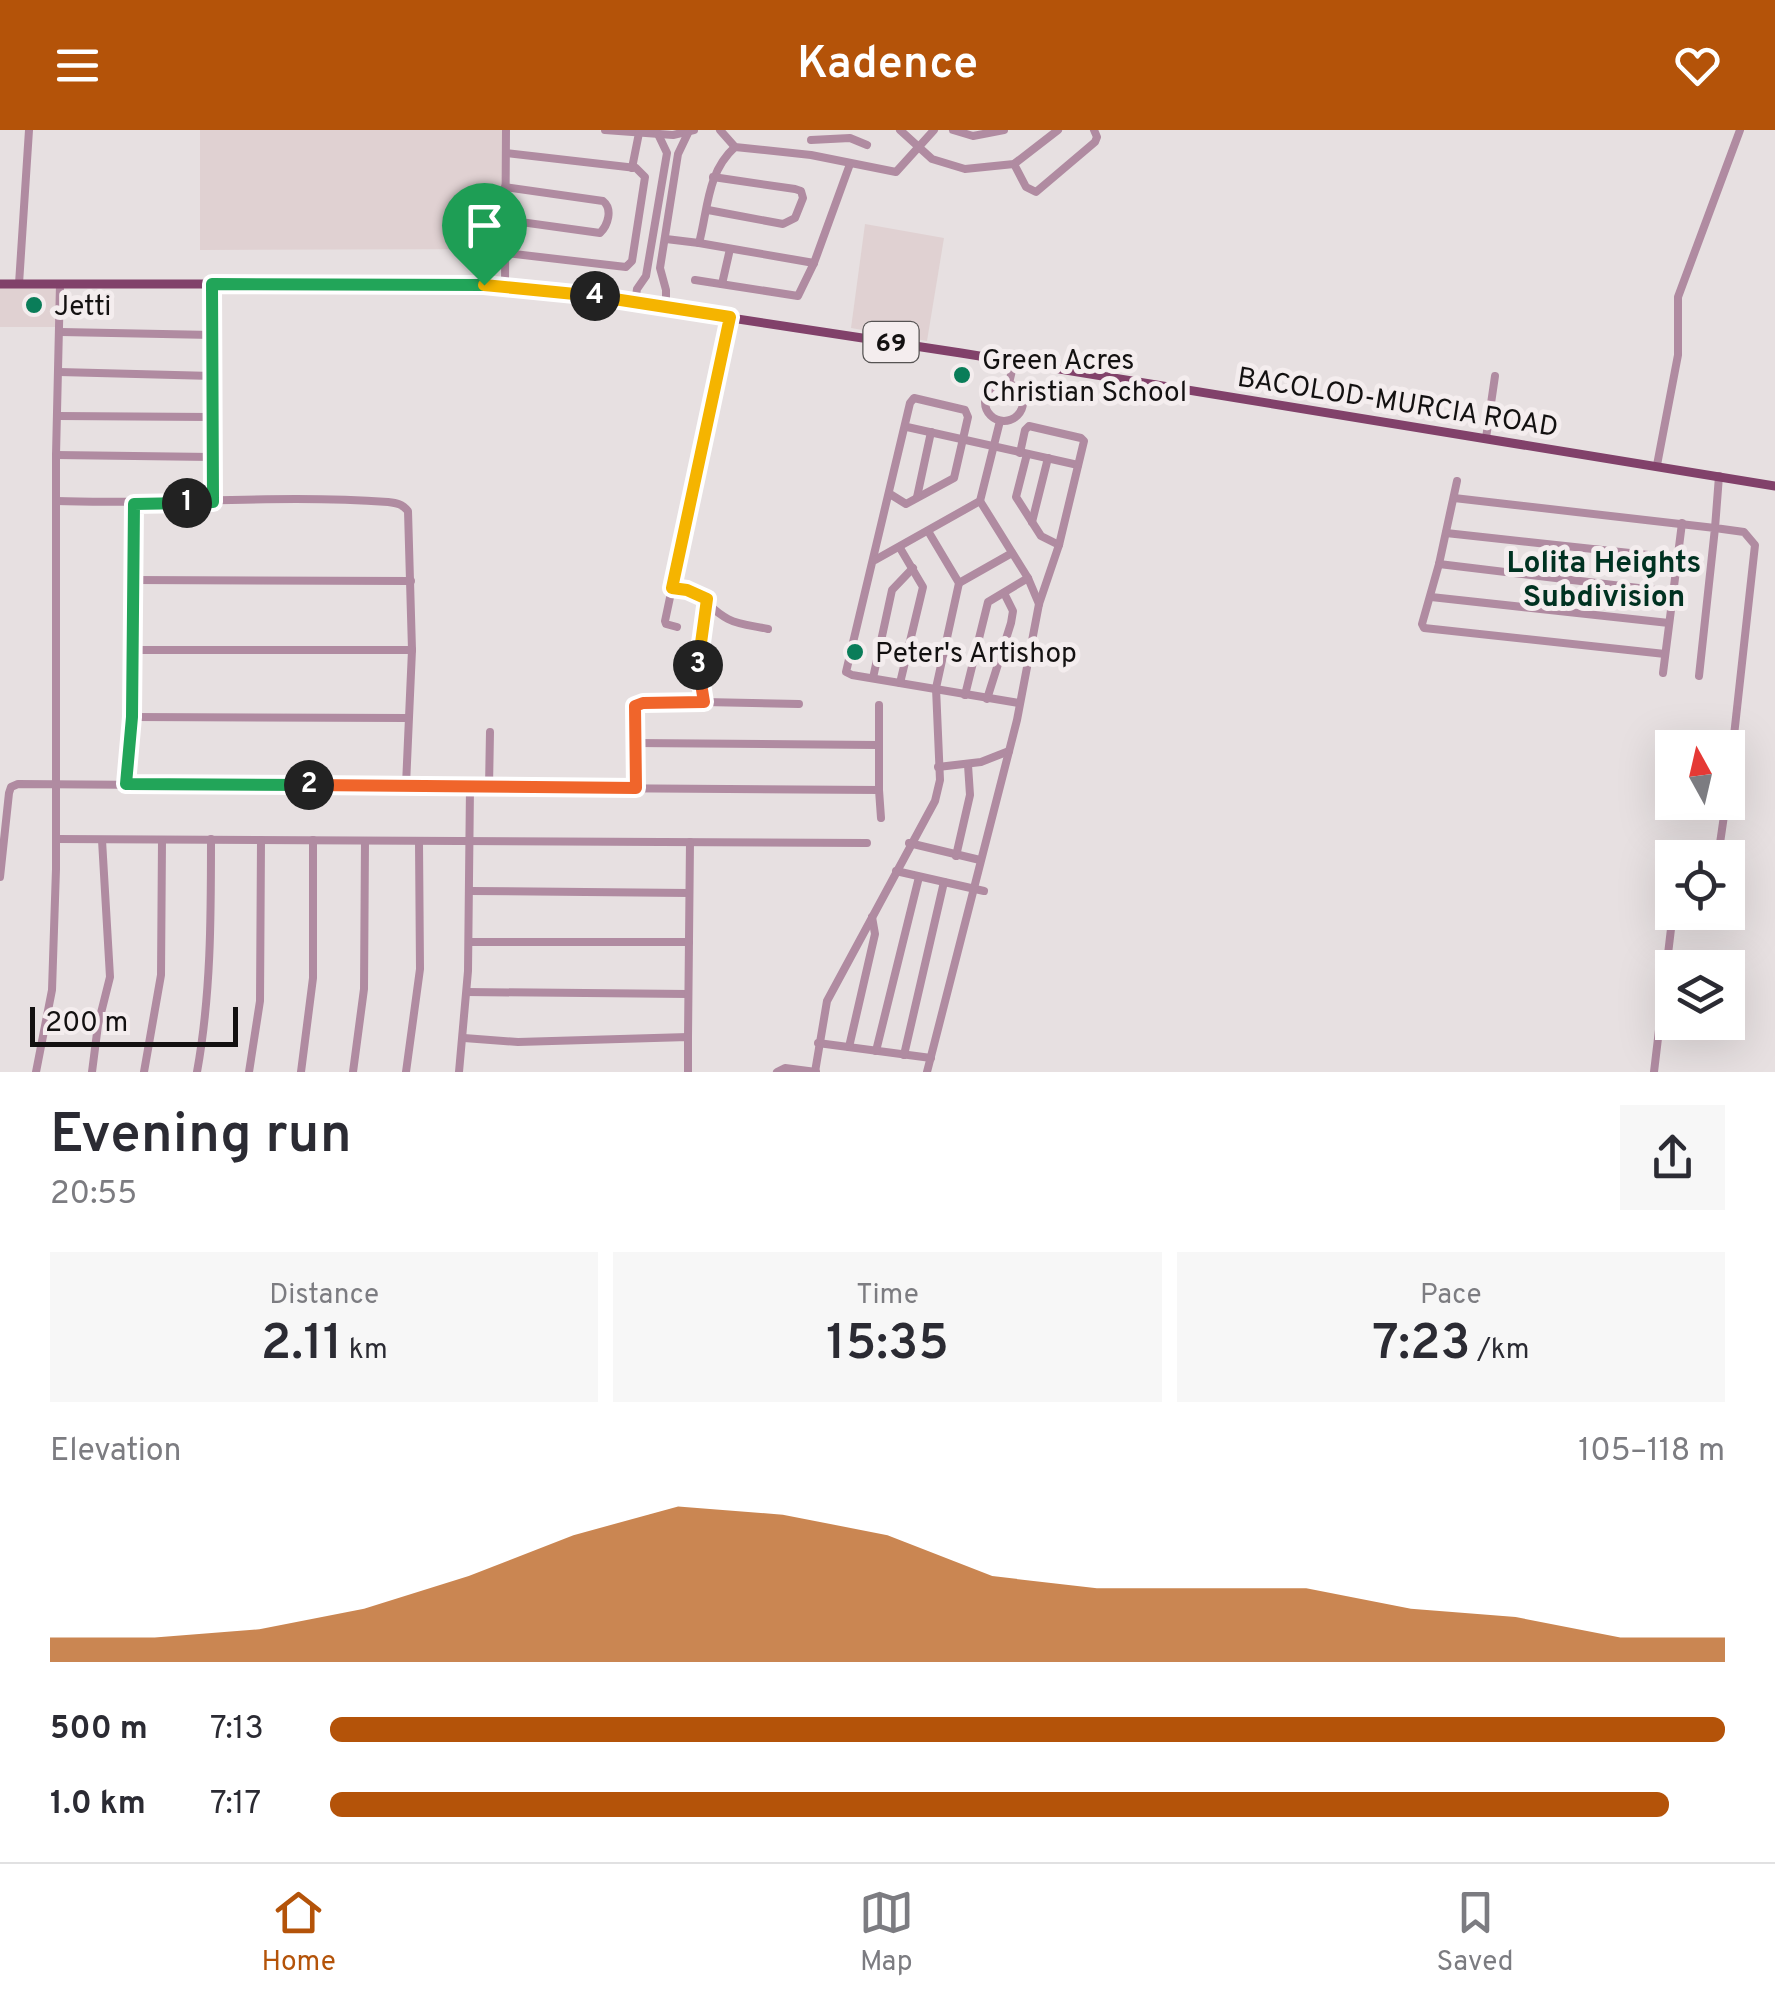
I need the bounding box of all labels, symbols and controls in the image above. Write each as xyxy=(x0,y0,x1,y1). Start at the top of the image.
text: Kadence xyxy=(797,37,978,94)
icon: menu xyxy=(50,38,105,93)
icon: heart xyxy=(1670,38,1725,93)
pin xyxy=(442,183,527,286)
icon: arrive xyxy=(457,198,512,253)
pin: 4 xyxy=(570,271,620,321)
text: 4 xyxy=(586,278,604,314)
place label: Jetti xyxy=(54,290,111,326)
marker: Jetti xyxy=(23,294,45,316)
road number: 69 xyxy=(864,322,918,362)
place label: Green Acres Christian School xyxy=(982,344,1187,412)
street label: BACOLOD-MURCIA ROAD xyxy=(1235,361,1561,447)
marker: Green Acres Christian School xyxy=(951,364,973,386)
pin: 1 xyxy=(162,478,212,528)
text: 1 xyxy=(181,485,193,521)
district label: Lolita Heights Subdivision xyxy=(1507,546,1701,617)
place label: Peter's Artishop xyxy=(875,637,1077,673)
pin: 3 xyxy=(673,640,723,690)
marker: Peter's Artishop xyxy=(844,641,866,663)
text: 3 xyxy=(690,647,706,683)
north arrow xyxy=(1655,730,1745,820)
map controls xyxy=(1655,730,1745,1040)
pin: 2 xyxy=(284,760,334,810)
text: 2 xyxy=(300,767,318,803)
button: locate xyxy=(1655,840,1745,930)
button: layers xyxy=(1655,950,1745,1040)
scale bar xyxy=(30,1002,238,1046)
text: 200 m xyxy=(45,1006,128,1042)
text: Evening run xyxy=(50,1102,352,1172)
button: share xyxy=(1620,1105,1725,1210)
text: 20:55 xyxy=(50,1175,137,1215)
text: Distance xyxy=(269,1278,379,1314)
text: Time xyxy=(856,1278,919,1314)
text: Pace xyxy=(1420,1278,1482,1314)
text: 2.11 xyxy=(261,1314,342,1377)
text: 15:35 xyxy=(826,1314,949,1377)
text: 7:23 xyxy=(1372,1314,1471,1377)
text: km xyxy=(342,1333,388,1369)
text: /km xyxy=(1471,1333,1529,1369)
text: Elevation xyxy=(50,1432,182,1472)
text: 105–118 m xyxy=(1578,1432,1725,1472)
text: 500 m xyxy=(50,1710,148,1750)
text: 7:13 xyxy=(210,1710,264,1750)
text: 1.0 km xyxy=(50,1785,146,1825)
text: 7:17 xyxy=(210,1785,261,1825)
tab: Home xyxy=(261,1885,336,1981)
tab: Map xyxy=(859,1885,914,1981)
tab: Saved xyxy=(1437,1885,1514,1981)

